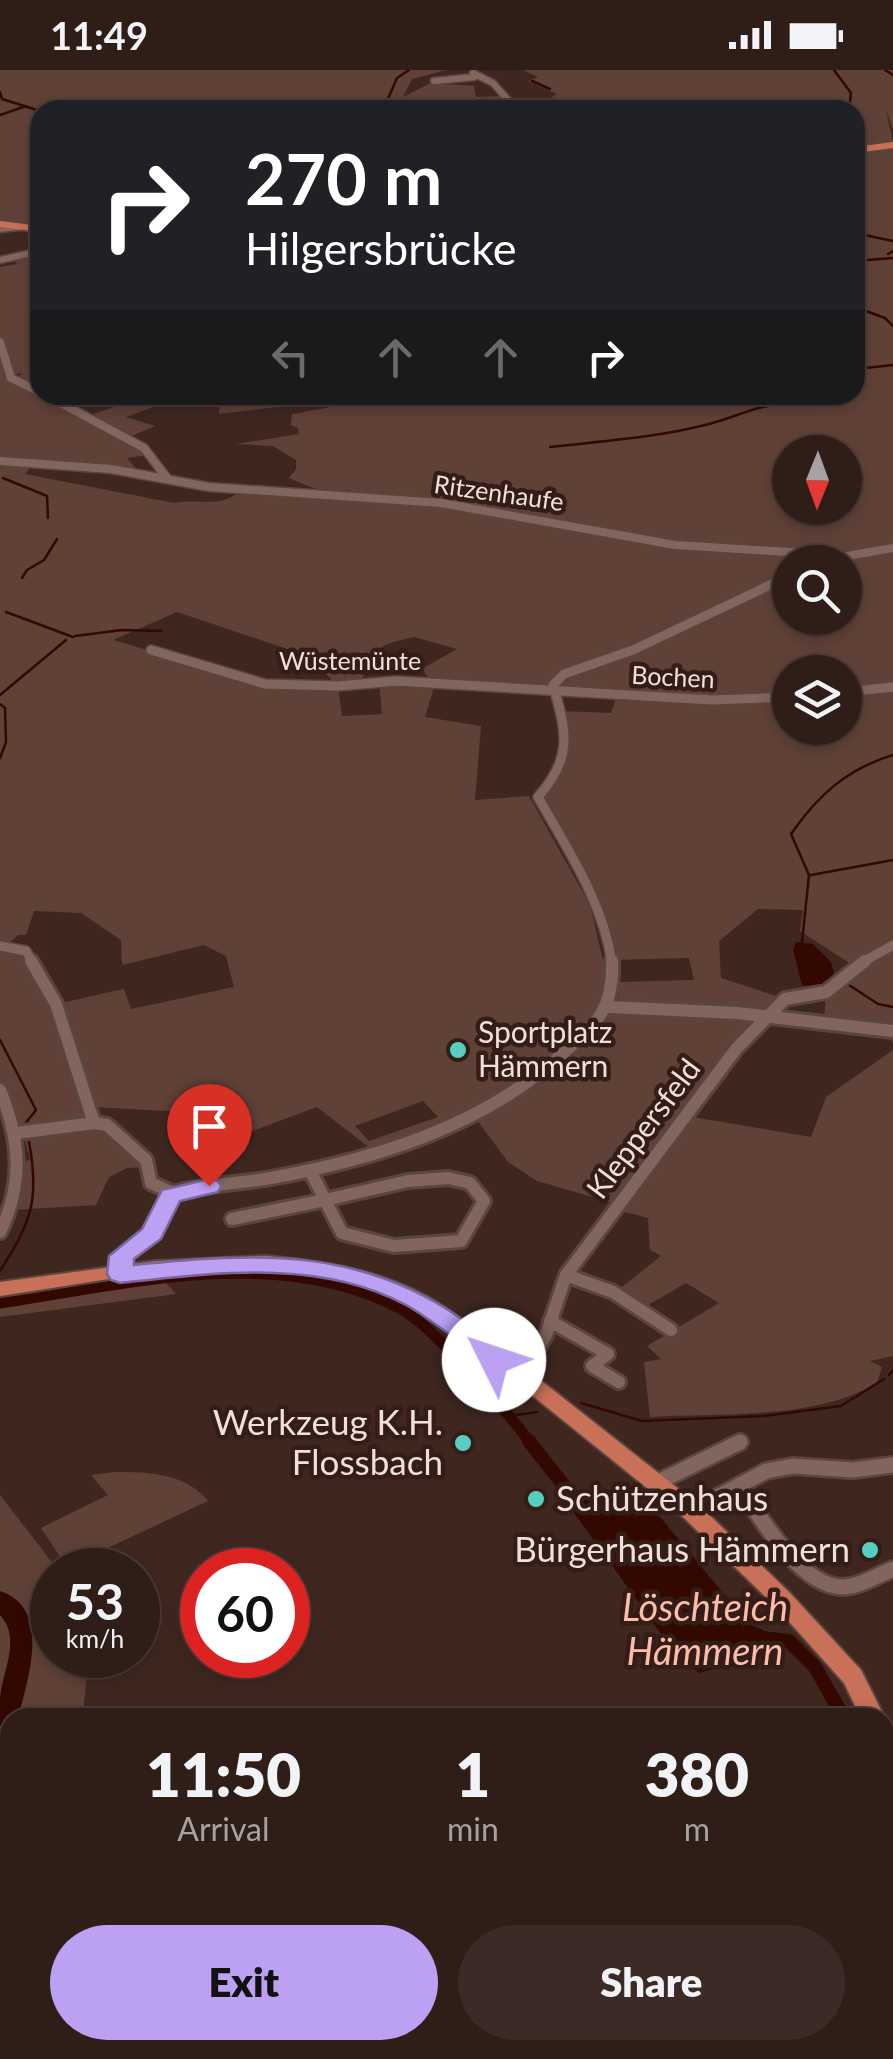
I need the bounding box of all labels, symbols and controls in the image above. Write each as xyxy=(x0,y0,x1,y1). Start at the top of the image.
text: 11:49 xyxy=(50,12,148,58)
text: 270 m xyxy=(245,136,442,220)
icon: right xyxy=(80,140,210,270)
text: Hilgersbrücke xyxy=(245,221,516,275)
icon: left xyxy=(263,330,318,385)
icon: ahead xyxy=(368,330,423,385)
icon: ahead xyxy=(473,330,528,385)
icon: right xyxy=(578,330,633,385)
north arrow xyxy=(772,435,862,525)
map controls xyxy=(772,435,862,745)
street label: Ritzenhaufe xyxy=(432,468,566,516)
button: search xyxy=(772,545,862,635)
street label: Wüstemünte xyxy=(279,645,421,675)
button: layers xyxy=(772,655,862,745)
street label: Bochen xyxy=(631,659,715,693)
place label: Sportplatz Hämmern xyxy=(478,1013,612,1083)
marker: Sportplatz Hämmern xyxy=(447,1039,469,1061)
street label: Kleppersfeld xyxy=(578,1051,707,1205)
pin xyxy=(167,1084,252,1187)
icon: arrive xyxy=(182,1099,237,1154)
position arrow xyxy=(442,1308,546,1412)
place label: Werkzeug K.H. Flossbach xyxy=(213,1400,443,1482)
marker: Werkzeug K.H. Flossbach xyxy=(452,1432,474,1454)
place label: Schützenhaus xyxy=(556,1476,768,1518)
marker: Schützenhaus xyxy=(525,1488,547,1510)
place label: Bürgerhaus Hämmern xyxy=(514,1527,850,1569)
marker: Bürgerhaus Hämmern xyxy=(859,1539,881,1561)
speed limit sign: 60 xyxy=(180,1548,310,1678)
text: 53 xyxy=(66,1571,124,1631)
water label: Löschteich Hämmern xyxy=(622,1583,788,1673)
text: km/h xyxy=(66,1623,124,1653)
text: 11:50 xyxy=(146,1738,301,1810)
text: 1 xyxy=(455,1738,490,1810)
text: 380 xyxy=(645,1738,749,1810)
text: Arrival xyxy=(177,1809,270,1848)
text: min xyxy=(447,1809,499,1848)
text: m xyxy=(684,1809,710,1848)
button: Exit xyxy=(50,1925,438,2040)
button: Share xyxy=(458,1925,845,2040)

